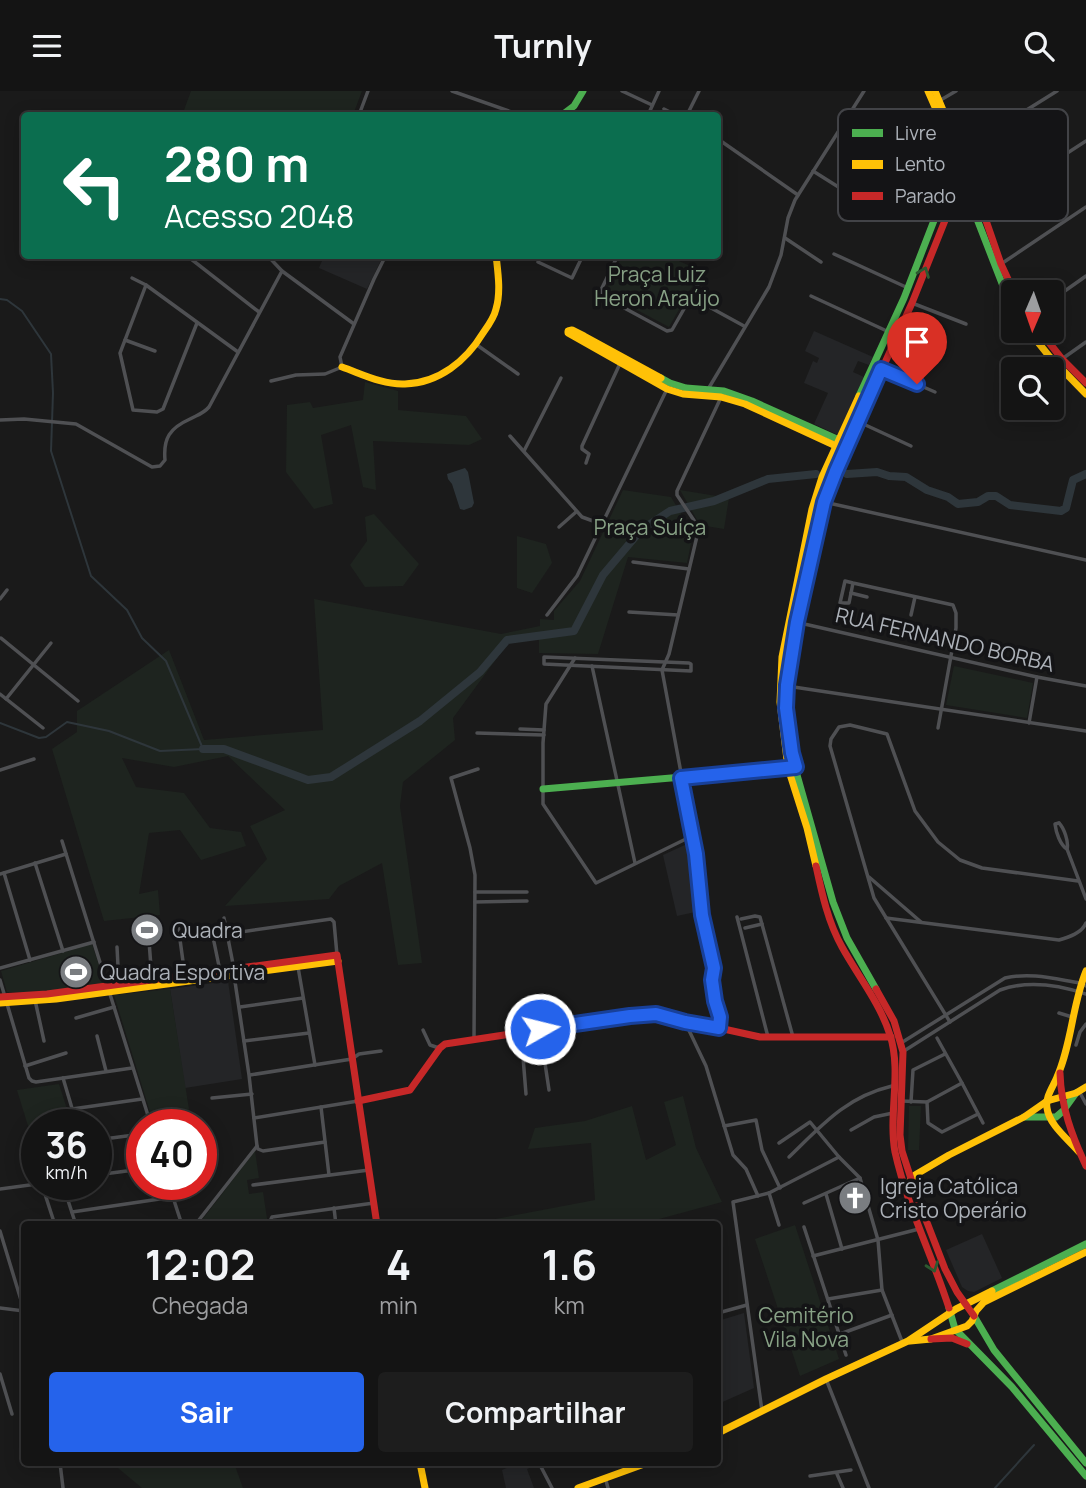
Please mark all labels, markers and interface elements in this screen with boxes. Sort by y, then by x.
text: Turnly [494,24,592,68]
icon: menu [28,27,66,65]
icon: search [1020,27,1058,65]
legend [838,109,1068,221]
text: Livre [895,120,937,146]
text: 280 m [164,130,309,197]
icon: left [49,140,140,231]
text: Lento [895,151,945,177]
text: Parado [895,183,956,209]
text: Acesso 2048 [164,194,354,238]
park label: Praça Luiz Heron Araújo [594,260,720,312]
one-way arrow [916,267,930,279]
north arrow [1001,280,1064,343]
map controls [1001,280,1064,420]
pin [887,312,947,384]
icon: arrive [898,323,936,361]
button: search [1001,357,1064,420]
park label: Praça Suíça [594,513,706,541]
street label: RUA FERNANDO BORBA [833,600,1057,678]
sports icon: Quadra [128,911,166,949]
place label: Quadra [172,916,243,944]
sports icon: Quadra Esportiva [57,953,95,991]
place label: Quadra Esportiva [100,958,265,986]
position arrow [503,992,577,1066]
speed limit sign: 40 [126,1109,217,1200]
text: 36 [45,1121,88,1169]
text: km/h [46,1160,87,1184]
place label: Igreja Católica Cristo Operário [880,1172,1027,1224]
church icon: Igreja Católica Cristo Operário [836,1179,874,1217]
text: 12:02 [145,1235,255,1293]
text: 4 [386,1235,411,1293]
text: 1.6 [542,1235,597,1293]
one-way arrow [925,1260,939,1272]
text: Chegada [152,1289,248,1321]
text: min [379,1289,418,1321]
text: km [554,1289,585,1321]
park label: Cemitério Vila Nova [758,1301,854,1353]
button: Sair [49,1372,364,1452]
button: Compartilhar [378,1372,693,1452]

